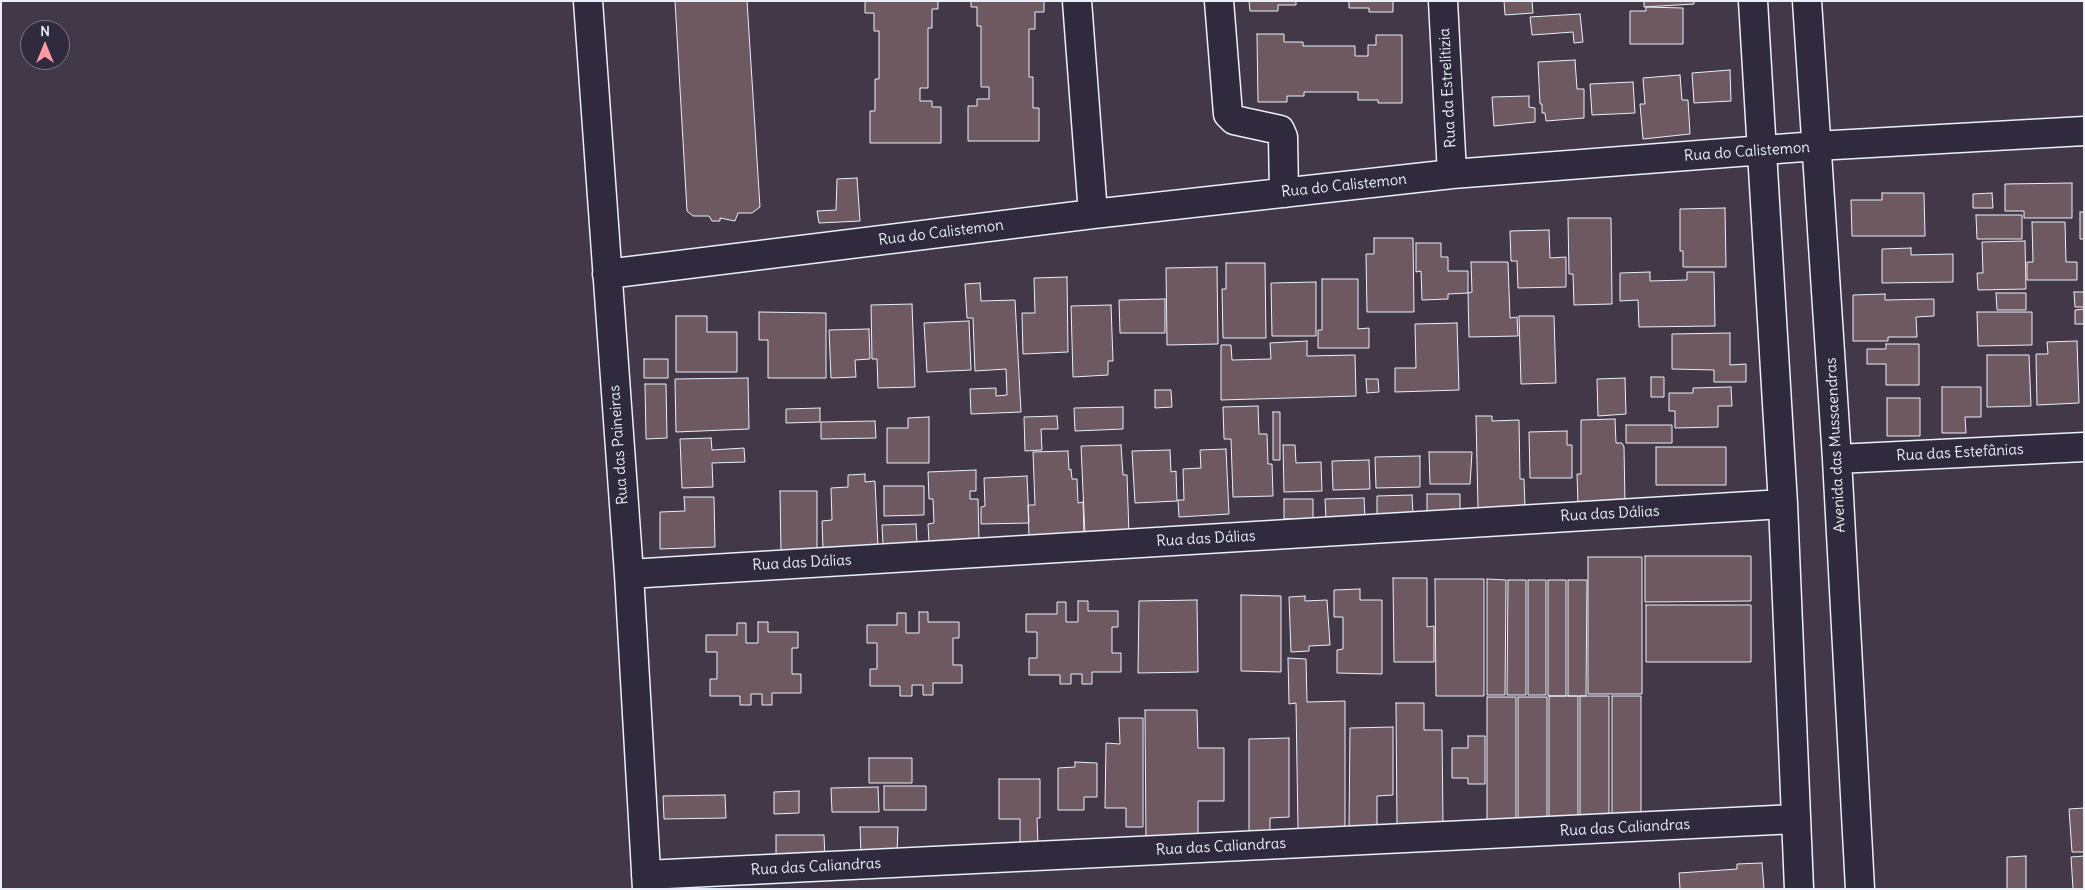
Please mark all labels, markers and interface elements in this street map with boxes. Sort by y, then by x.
north arrow [20,20,70,70]
text: N [40,22,50,40]
street label: Rua da Estrelítizia [1436,28,1460,148]
street label: Rua do Calistemon [1683,139,1811,165]
street label: Rua do Calistemon [1280,170,1408,202]
street label: Rua do Calistemon [877,216,1005,250]
street label: Avenida das Mussaendras [1822,357,1850,533]
street label: Rua das Paineiras [606,384,632,506]
street label: Rua das Estefânias [1896,441,2024,465]
street label: Rua das Dálias [1560,502,1660,526]
street label: Rua das Dálias [1156,527,1256,551]
street label: Rua das Dálias [752,551,852,575]
street label: Rua das Caliandras [1559,816,1691,840]
street label: Rua das Caliandras [1155,835,1287,859]
street label: Rua das Caliandras [750,855,882,879]

